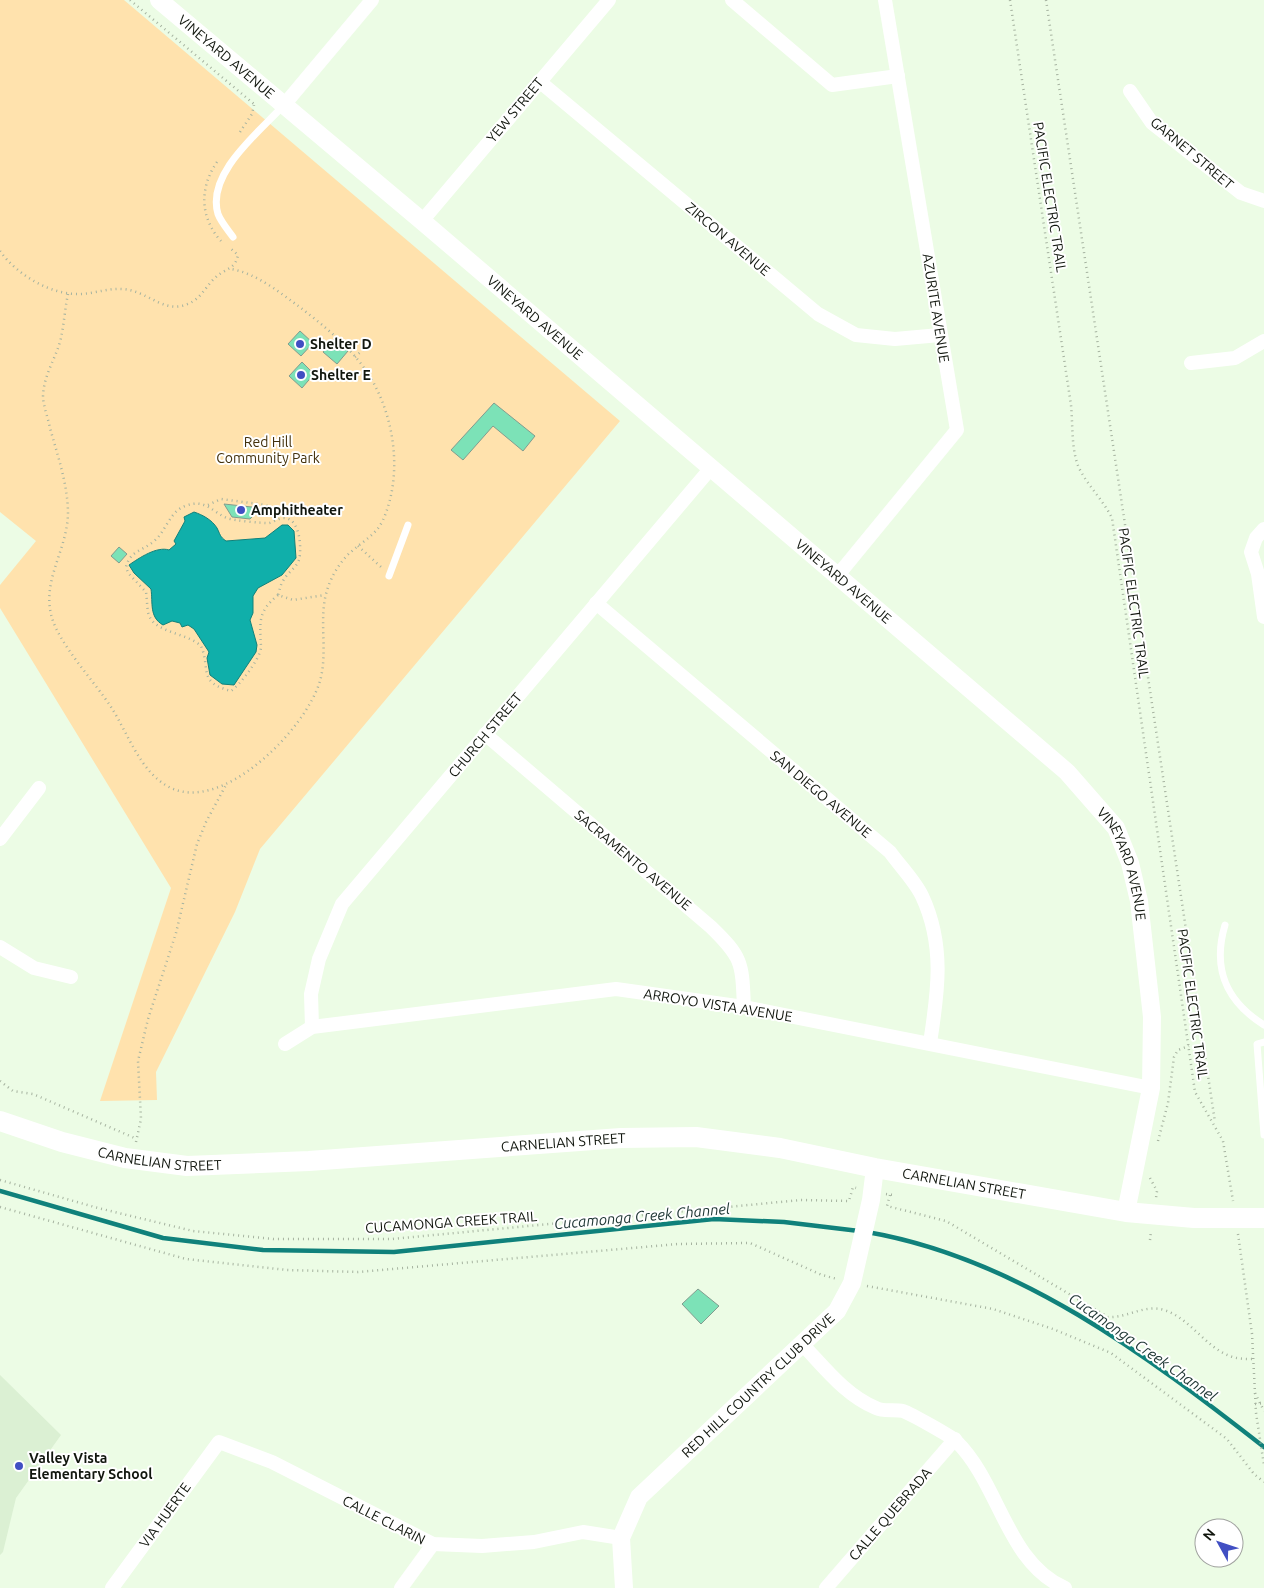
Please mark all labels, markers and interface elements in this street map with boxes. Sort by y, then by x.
street label: VINEYARD AVENUE [175,12,278,102]
street label: YEW STREET [483,74,547,146]
street label: GARNET STREET [1147,114,1237,192]
street label: PACIFIC ELECTRIC TRAIL [1030,121,1070,273]
street label: ZIRCON AVENUE [683,199,774,279]
street label: AZURITE AVENUE [919,252,953,364]
street label: VINEYARD AVENUE [484,272,586,363]
place label: Shelter D [310,336,372,352]
marker: Shelter D [294,338,306,350]
place label: Shelter E [311,367,371,383]
marker: Shelter E [295,369,307,381]
park label: Red Hill Community Park [216,434,320,466]
place label: Amphitheater [251,502,343,518]
marker: Amphitheater [235,504,247,516]
street label: PACIFIC ELECTRIC TRAIL [1116,527,1152,679]
street label: VINEYARD AVENUE [792,536,895,627]
street label: CHURCH STREET [445,689,525,781]
street label: SAN DIEGO AVENUE [767,747,875,841]
street label: VINEYARD AVENUE [1094,804,1149,921]
street label: SACRAMENTO AVENUE [571,807,695,914]
street label: PACIFIC ELECTRIC TRAIL [1175,928,1211,1080]
street label: ARROYO VISTA AVENUE [643,985,794,1025]
street label: CARNELIAN STREET [500,1130,626,1155]
street label: CARNELIAN STREET [96,1143,222,1174]
street label: CARNELIAN STREET [901,1165,1027,1202]
water label: Cucamonga Creek Channel [553,1200,732,1232]
street label: CUCAMONGA CREEK TRAIL [365,1208,537,1236]
water label: Cucamonga Creek Channel [1066,1289,1221,1405]
street label: RED HILL COUNTRY CLUB DRIVE [678,1310,838,1461]
place label: Valley Vista Elementary School [29,1450,152,1482]
marker: Valley Vista Elementary School [13,1460,25,1472]
street label: CALLE QUEBRADA [845,1464,935,1564]
street label: VIA HUERTE [136,1479,194,1551]
street label: CALLE CLARIN [340,1492,428,1548]
north arrow [1194,1518,1244,1568]
text: N [1200,1525,1219,1544]

